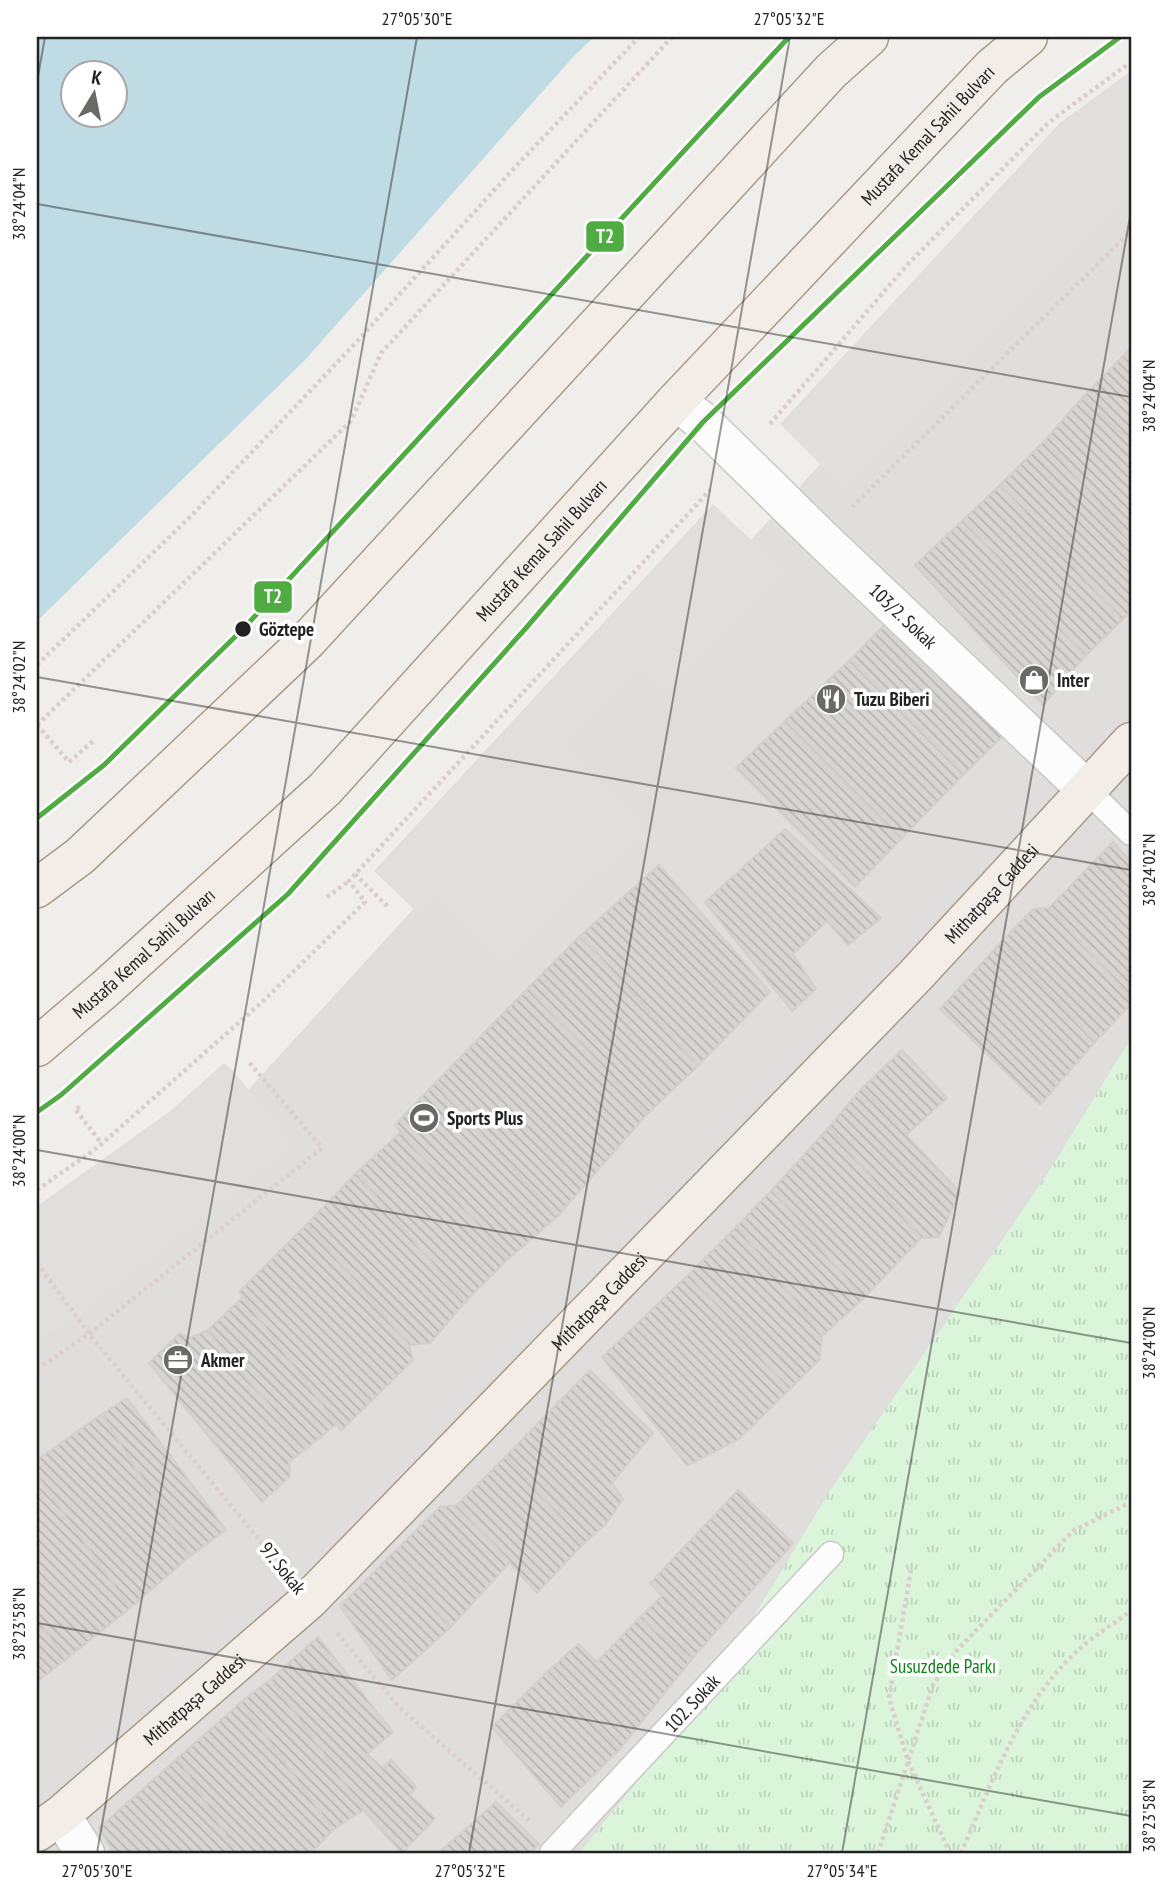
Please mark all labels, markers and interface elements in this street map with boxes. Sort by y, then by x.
text: 27°05'30"E [382,7,452,30]
text: 27°05'32"E [754,7,824,30]
north arrow [60,60,130,130]
street label: Mustafa Kemal Sahil Bulvarı [856,60,999,210]
text: K [90,65,104,90]
text: 38°24'04"N [7,168,30,240]
line badge: T2 [585,220,625,253]
text: T2 [596,224,614,248]
text: 38°24'04"N [1137,360,1160,432]
street label: Mustafa Kemal Sahil Bulvarı [471,474,612,626]
street label: 103/2. Sokak [864,578,943,654]
line badge: T2 [253,580,293,614]
text: T2 [264,584,282,608]
place label: Göztepe [259,617,314,641]
marker: Göztepe [233,619,253,639]
text: 38°24'02"N [7,641,30,713]
shop icon: Inter [1017,663,1051,697]
place label: Inter [1057,668,1090,692]
restaurant icon: Tuzu Biberi [814,682,848,716]
place label: Tuzu Biberi [854,687,929,711]
text: 38°24'02"N [1137,834,1160,906]
street label: Mithatpaşa Caddesi [939,838,1043,948]
street label: Mustafa Kemal Sahil Bulvarı [67,883,220,1024]
sports icon: Sports Plus [407,1101,441,1135]
place label: Sports Plus [447,1106,524,1130]
text: 38°24'00"N [7,1115,30,1187]
street label: Mithatpaşa Caddesi [546,1247,652,1355]
text: 38°24'00"N [1137,1307,1160,1379]
office icon: Akmer [161,1343,195,1377]
place label: Akmer [200,1348,245,1372]
street label: 97. Sokak [255,1537,312,1599]
text: 38°23'58"N [7,1588,30,1660]
street label: Mithatpaşa Caddesi [138,1648,250,1750]
park label: Susuzdede Parkı [890,1654,996,1678]
street label: 102. Sokak [659,1669,725,1737]
text: 38°23'58"N [1137,1780,1160,1852]
text: 27°05'30"E [62,1859,132,1882]
text: 27°05'32"E [435,1859,505,1882]
text: 27°05'34"E [807,1859,877,1882]

